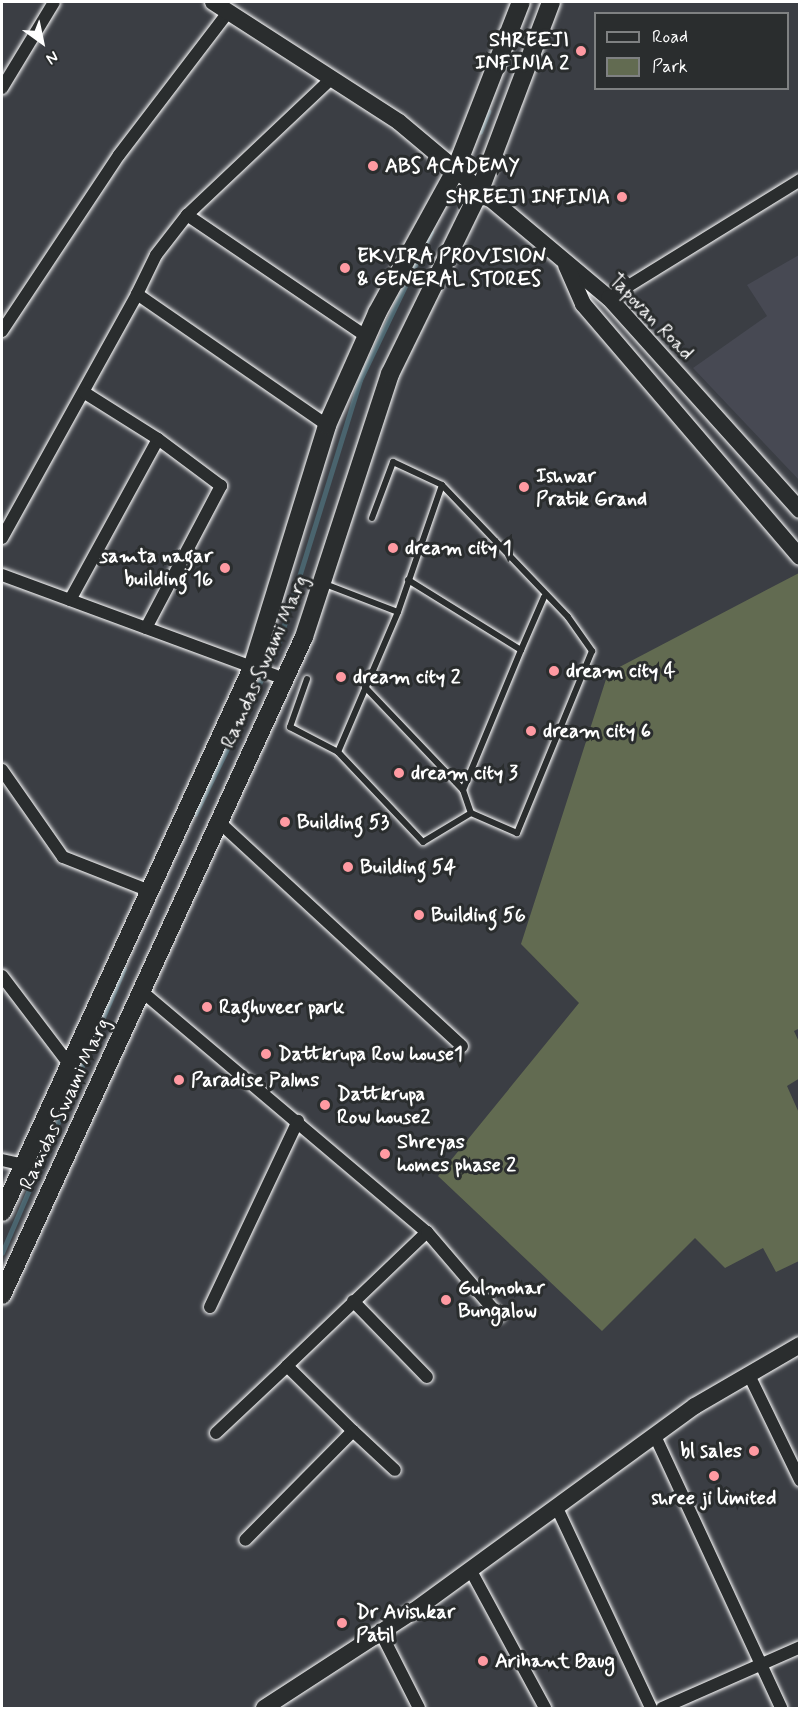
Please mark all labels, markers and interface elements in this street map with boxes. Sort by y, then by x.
north arrow [12,12,72,72]
legend [594,12,789,90]
text: Road [652,25,688,49]
place label: SHREEJI INFINIA 2 [475,28,569,75]
marker: SHREEJI INFINIA 2 [574,44,588,58]
text: N [42,46,62,69]
text: Park [652,55,688,79]
place label: ABS ACADEMY [385,154,520,178]
marker: ABS ACADEMY [366,159,380,173]
place label: SHREEJI INFINIA [446,185,610,209]
marker: SHREEJI INFINIA [615,190,629,204]
place label: EKVIRA PROVISION & GENERAL STORES [357,244,546,291]
marker: EKVIRA PROVISION & GENERAL STORES [338,261,352,275]
street label: Tapovan Road [604,269,698,365]
place label: Ishwar Pratik Grand [536,464,651,511]
marker: Ishwar Pratik Grand [517,480,531,494]
place label: dream city 1 [405,536,512,560]
marker: dream city 1 [386,541,400,555]
place label: samta nagar building 16 [102,544,213,591]
marker: samta nagar building 16 [218,561,232,575]
street label: Ramdas Swami Marg [216,571,314,753]
place label: dream city 4 [566,659,675,683]
marker: dream city 4 [547,664,561,678]
place label: dream city 2 [353,665,460,689]
marker: dream city 2 [334,670,348,684]
place label: dream city 6 [543,719,651,743]
marker: dream city 6 [524,724,538,738]
place label: dream city 3 [411,761,518,785]
marker: dream city 3 [392,766,406,780]
place label: Building 53 [297,810,389,834]
marker: Building 53 [278,815,292,829]
place label: Building 54 [360,855,456,879]
marker: Building 54 [341,860,355,874]
place label: Building 56 [431,903,526,927]
marker: Building 56 [412,908,426,922]
place label: Raghuveer park [219,995,344,1019]
marker: Raghuveer park [200,1000,214,1014]
street label: Ramdas Swami Marg [14,1014,116,1194]
place label: Dattkrupa Row house1 [278,1042,464,1066]
marker: Dattkrupa Row house1 [259,1047,273,1061]
place label: Paradise Palms [191,1068,326,1092]
marker: Paradise Palms [172,1073,186,1087]
place label: Dattkrupa Row house2 [337,1082,430,1129]
marker: Dattkrupa Row house2 [318,1098,332,1112]
place label: Shreyas homes phase 2 [397,1130,516,1177]
marker: Shreyas homes phase 2 [378,1147,392,1161]
place label: Gulmohar Bungalow [458,1276,545,1323]
marker: Gulmohar Bungalow [439,1293,453,1307]
place label: bl sales [680,1439,742,1463]
marker: bl sales [747,1444,761,1458]
marker: shree ji limited [707,1469,721,1483]
place label: shree ji limited [652,1486,776,1510]
place label: Dr Avishkar Patil [356,1600,455,1647]
marker: Dr Avishkar Patil [333,1614,351,1632]
place label: Arihant Baug [495,1649,614,1673]
marker: Arihant Baug [476,1654,490,1668]

